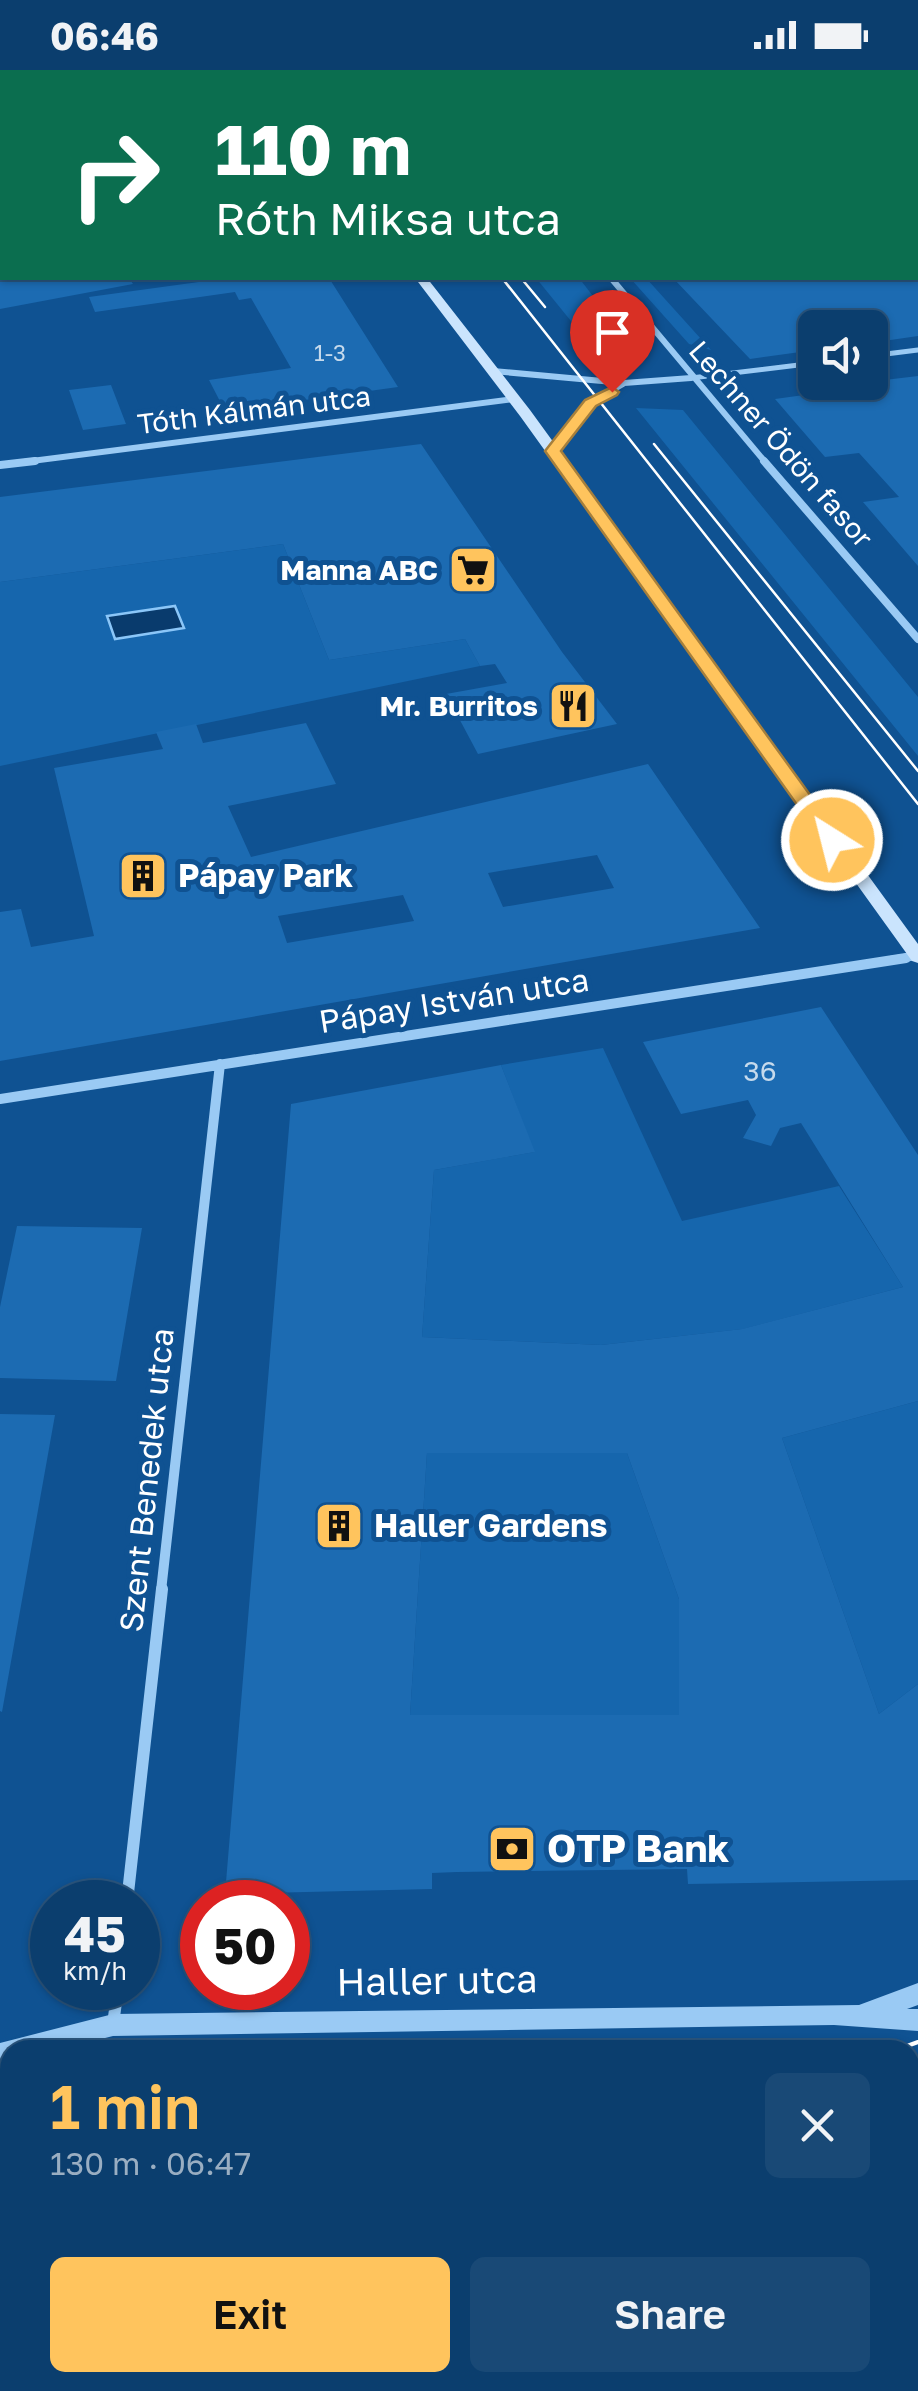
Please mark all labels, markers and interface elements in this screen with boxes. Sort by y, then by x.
text: 06:46 [50,13,159,58]
text: 110 m [215,106,411,190]
icon: right [50,110,180,240]
text: Róth Miksa utca [215,191,561,245]
pin [570,290,655,393]
icon: arrive [585,305,640,360]
map controls [798,310,888,400]
button: sound [798,310,888,400]
street label: Lechner Ödön fasor [683,334,880,554]
house number: 1-3 [314,339,346,366]
street label: Tóth Kálmán utca [135,379,373,440]
supermarket icon: Manna ABC [447,544,499,596]
place label: Manna ABC [280,553,438,586]
restaurant icon: Mr. Burritos [547,680,599,732]
place label: Mr. Burritos [379,689,538,722]
position arrow [780,788,884,892]
building icon: Pápay Park [117,850,169,902]
place label: Pápay Park [178,856,353,894]
street label: Pápay István utca [316,960,591,1040]
house number: 36 [743,1054,777,1087]
street label: Szent Benedek utca [111,1326,181,1634]
building icon: Haller Gardens [313,1500,365,1552]
place label: Haller Gardens [374,1506,607,1544]
bank icon: OTP Bank [486,1823,538,1875]
place label: OTP Bank [547,1825,729,1870]
speed limit sign: 50 [180,1880,310,2010]
text: 45 [64,1903,126,1963]
text: km/h [63,1955,127,1986]
street label: Haller utca [336,1955,538,2004]
text: 1 min [50,2070,200,2142]
button: close [765,2073,870,2178]
text: 130 m · 06:47 [50,2144,251,2182]
button: Exit [50,2257,450,2372]
button: Share [470,2257,870,2372]

